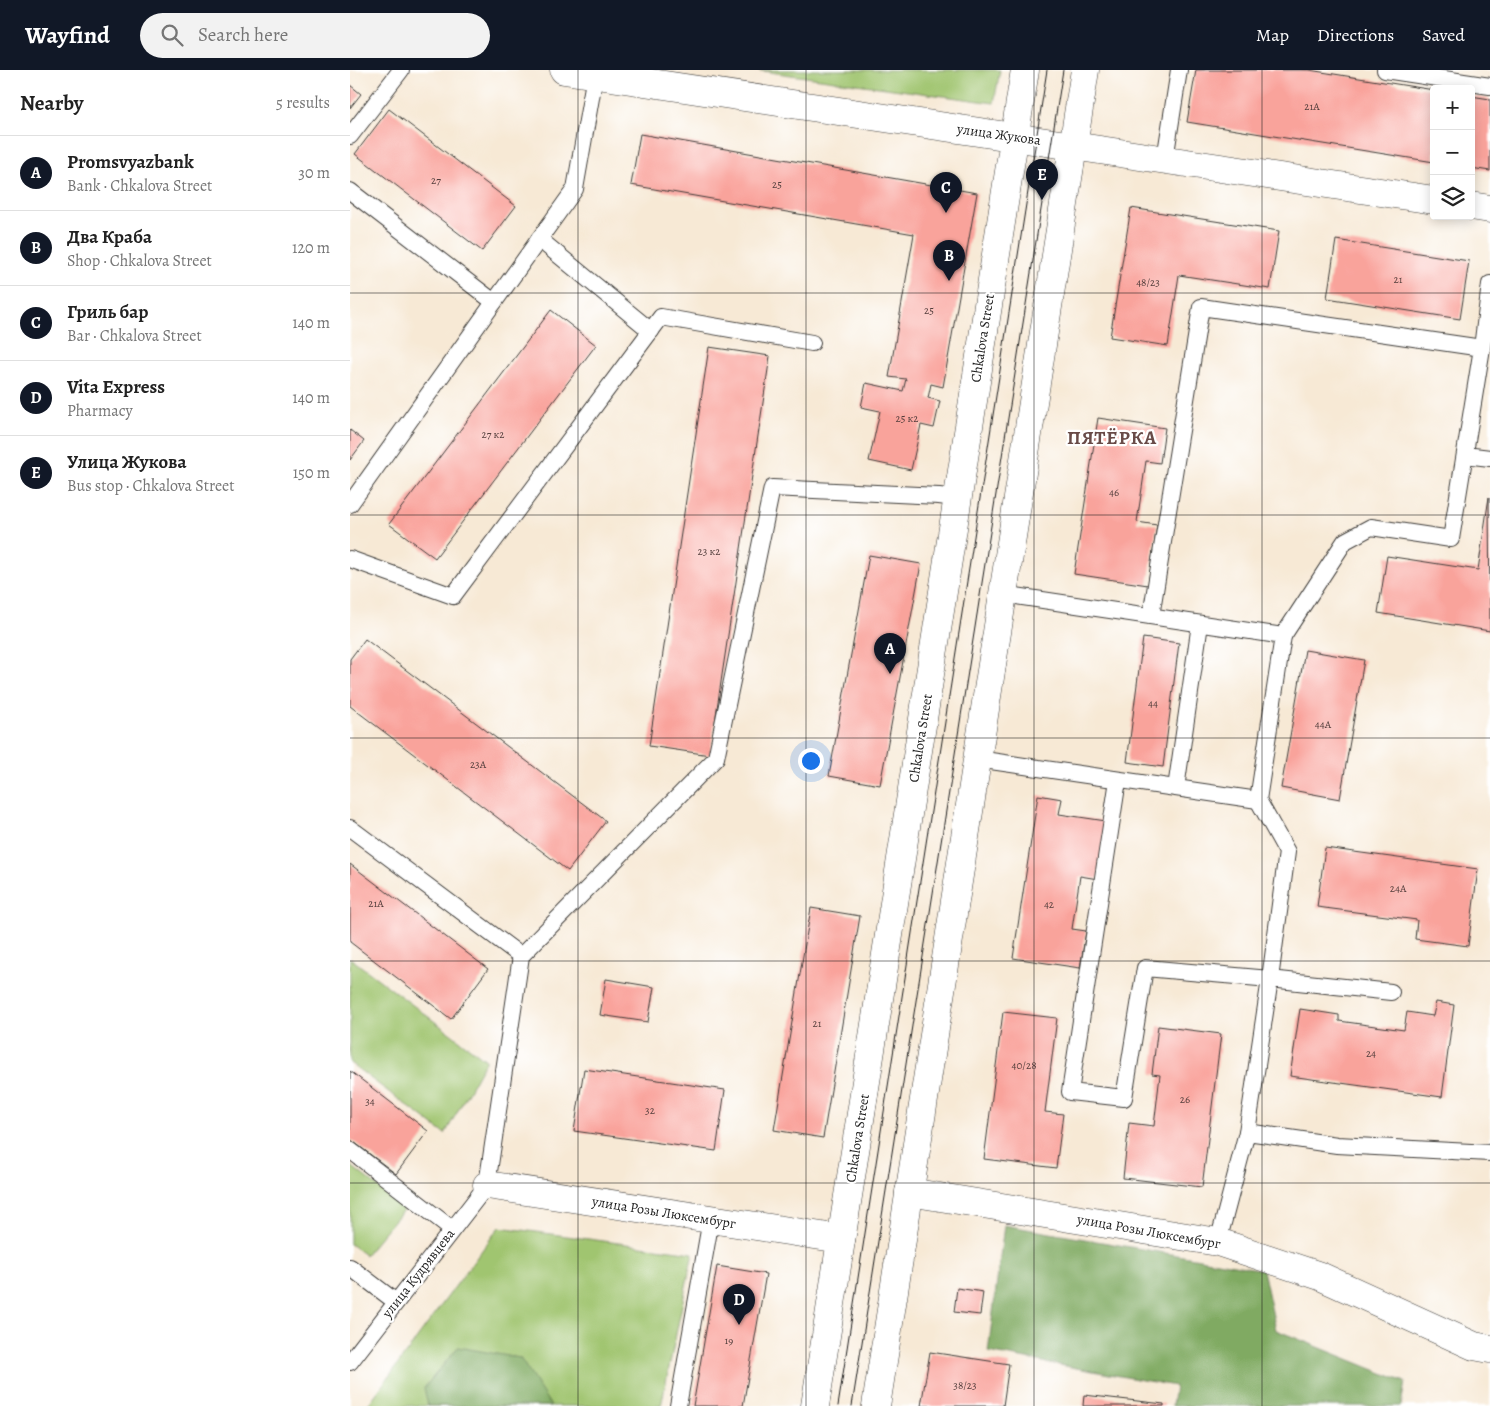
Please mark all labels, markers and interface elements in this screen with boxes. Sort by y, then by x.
search box [140,13,490,58]
text: Wayfind [25,19,110,51]
icon: search [158,21,186,49]
text: Search here [198,22,288,48]
text: Map [1256,23,1289,47]
text: Directions [1317,23,1394,47]
text: Saved [1422,23,1465,47]
map controls [1430,85,1475,220]
button: + [1430,85,1475,130]
text: Nearby [20,89,83,117]
text: 5 results [276,92,330,114]
house number: 21А [1304,99,1320,114]
street label: улица Жукова [955,119,1043,150]
button: − [1430,130,1475,175]
text: Promsvyazbank [67,149,194,175]
pin: E [1026,159,1058,200]
text: A [31,162,41,184]
text: 30 m [298,162,330,184]
pin: C [930,172,962,213]
house number: 27 [431,173,441,188]
text: Bank · Chkalova Street [67,175,212,197]
button: layers [1430,175,1475,220]
house number: 25 [772,177,782,192]
text: Два Краба [67,224,152,250]
text: B [31,237,41,259]
text: 120 m [292,237,330,259]
pin: B [933,240,965,281]
text: Shop · Chkalova Street [67,250,212,272]
house number: 21 [1394,272,1403,287]
house number: 48/23 [1136,275,1160,290]
street label: Chkalova Street [966,292,999,384]
text: Гриль бар [67,299,148,325]
house number: 25 [924,303,934,318]
text: C [31,312,41,334]
text: 140 m [292,312,330,334]
text: Bar · Chkalova Street [67,325,202,347]
text: Vita Express [67,374,165,400]
text: D [30,387,42,409]
text: 140 m [292,387,330,409]
text: Pharmacy [67,400,133,422]
house number: 25 к2 [895,411,919,426]
district label: ПЯТЁРКА [1067,425,1157,451]
house number: 27 к2 [482,427,504,442]
text: Улица Жукова [67,449,186,475]
text: E [31,462,41,484]
text: 150 m [293,462,330,484]
text: Bus stop · Chkalova Street [67,475,235,497]
house number: 46 [1109,485,1119,500]
house number: 23 к2 [698,544,720,559]
pin: A [874,633,906,674]
street label: Chkalova Street [904,692,937,784]
house number: 44 [1148,696,1158,711]
house number: 44А [1315,717,1332,732]
your location [798,748,824,774]
house number: 23А [470,757,487,772]
house number: 24А [1390,881,1407,896]
house number: 21А [368,896,384,911]
house number: 42 [1044,897,1054,912]
house number: 21 [813,1016,822,1031]
house number: 24 [1366,1046,1376,1061]
house number: 40/28 [1011,1058,1037,1073]
street label: Chkalova Street [841,1092,874,1184]
house number: 26 [1180,1092,1190,1107]
house number: 34 [365,1094,375,1109]
house number: 32 [645,1103,655,1118]
street label: улица Розы Люксембург [590,1192,737,1233]
street label: улица Розы Люксембург [1075,1209,1222,1253]
street label: улица Кудрявцева [377,1224,459,1323]
pin: D [723,1284,755,1325]
house number: 19 [725,1333,733,1348]
house number: 38/23 [953,1378,977,1393]

